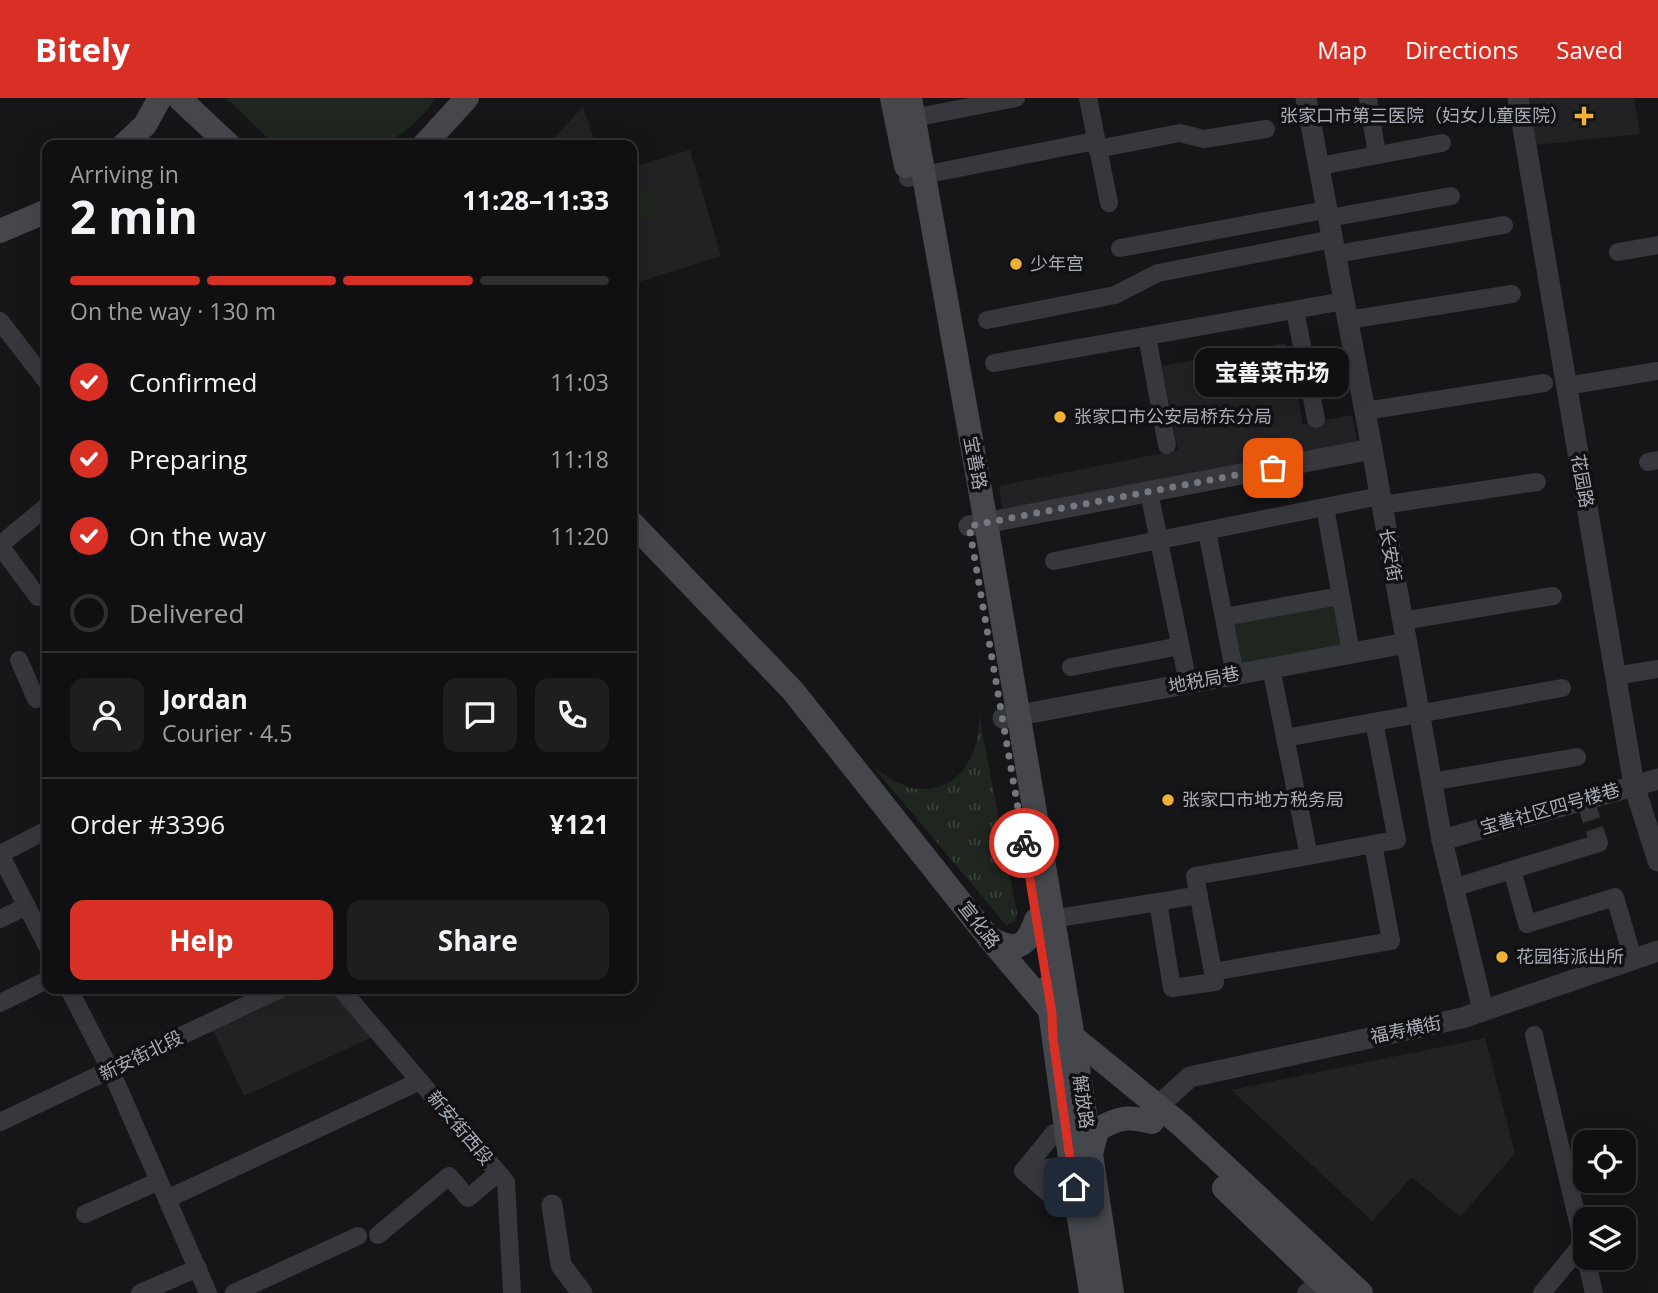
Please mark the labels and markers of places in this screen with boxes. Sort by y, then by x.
place label: 张家口市第三医院（妇女儿童医院） [1280,103,1568,127]
marker: 张家口市第三医院（妇女儿童医院） [1574,106,1594,126]
place label: 少年宫 [1030,251,1084,275]
marker: 少年宫 [1008,256,1024,272]
callout: 宝善菜市场 [1196,349,1350,398]
place label: 张家口市公安局桥东分局 [1074,404,1272,428]
marker: 张家口市公安局桥东分局 [1052,409,1068,425]
pin [1243,438,1303,498]
place label: 张家口市地方税务局 [1182,787,1344,811]
marker: 张家口市地方税务局 [1160,792,1176,808]
place label: 花园街派出所 [1516,944,1624,968]
marker: 花园街派出所 [1494,949,1510,965]
pin [1044,1157,1104,1217]

